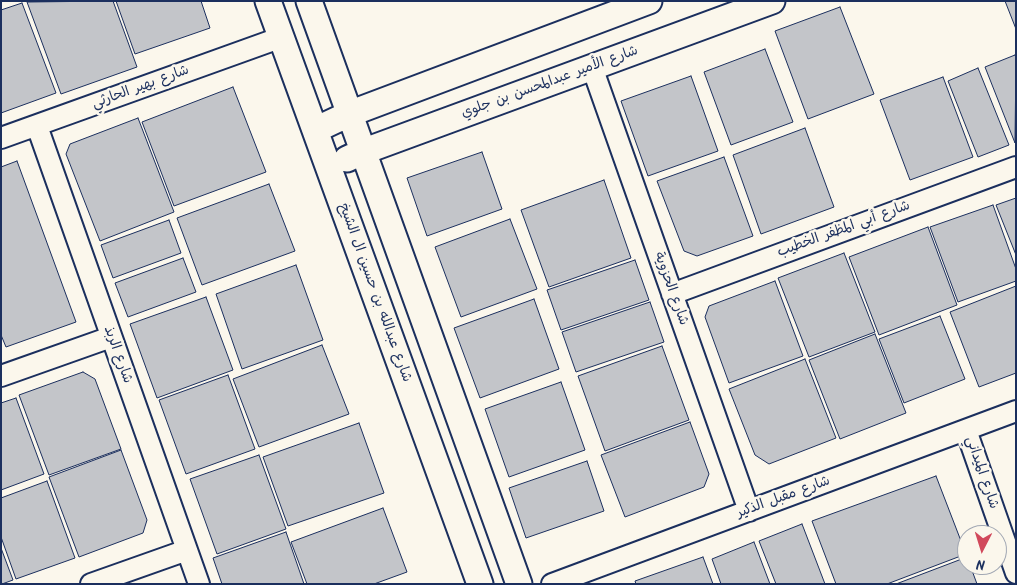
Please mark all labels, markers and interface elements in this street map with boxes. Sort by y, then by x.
street label: شارع الأمير عبدالمحسن بن جلوي [459,43,641,123]
street label: شارع بهير الحارثي [90,63,192,113]
street label: شارع أبي المظفر الخطيب [775,198,913,262]
street label: شارع عبدالله بن حسين ال الشيخ [334,201,414,385]
street label: شارع الحزوية [649,250,691,328]
street label: شارع الربذ [99,324,135,386]
street label: شارع الميداني [961,434,1001,512]
street label: شارع مقبل الذكير [735,473,833,523]
north arrow [957,525,1007,575]
text: N [975,553,986,575]

